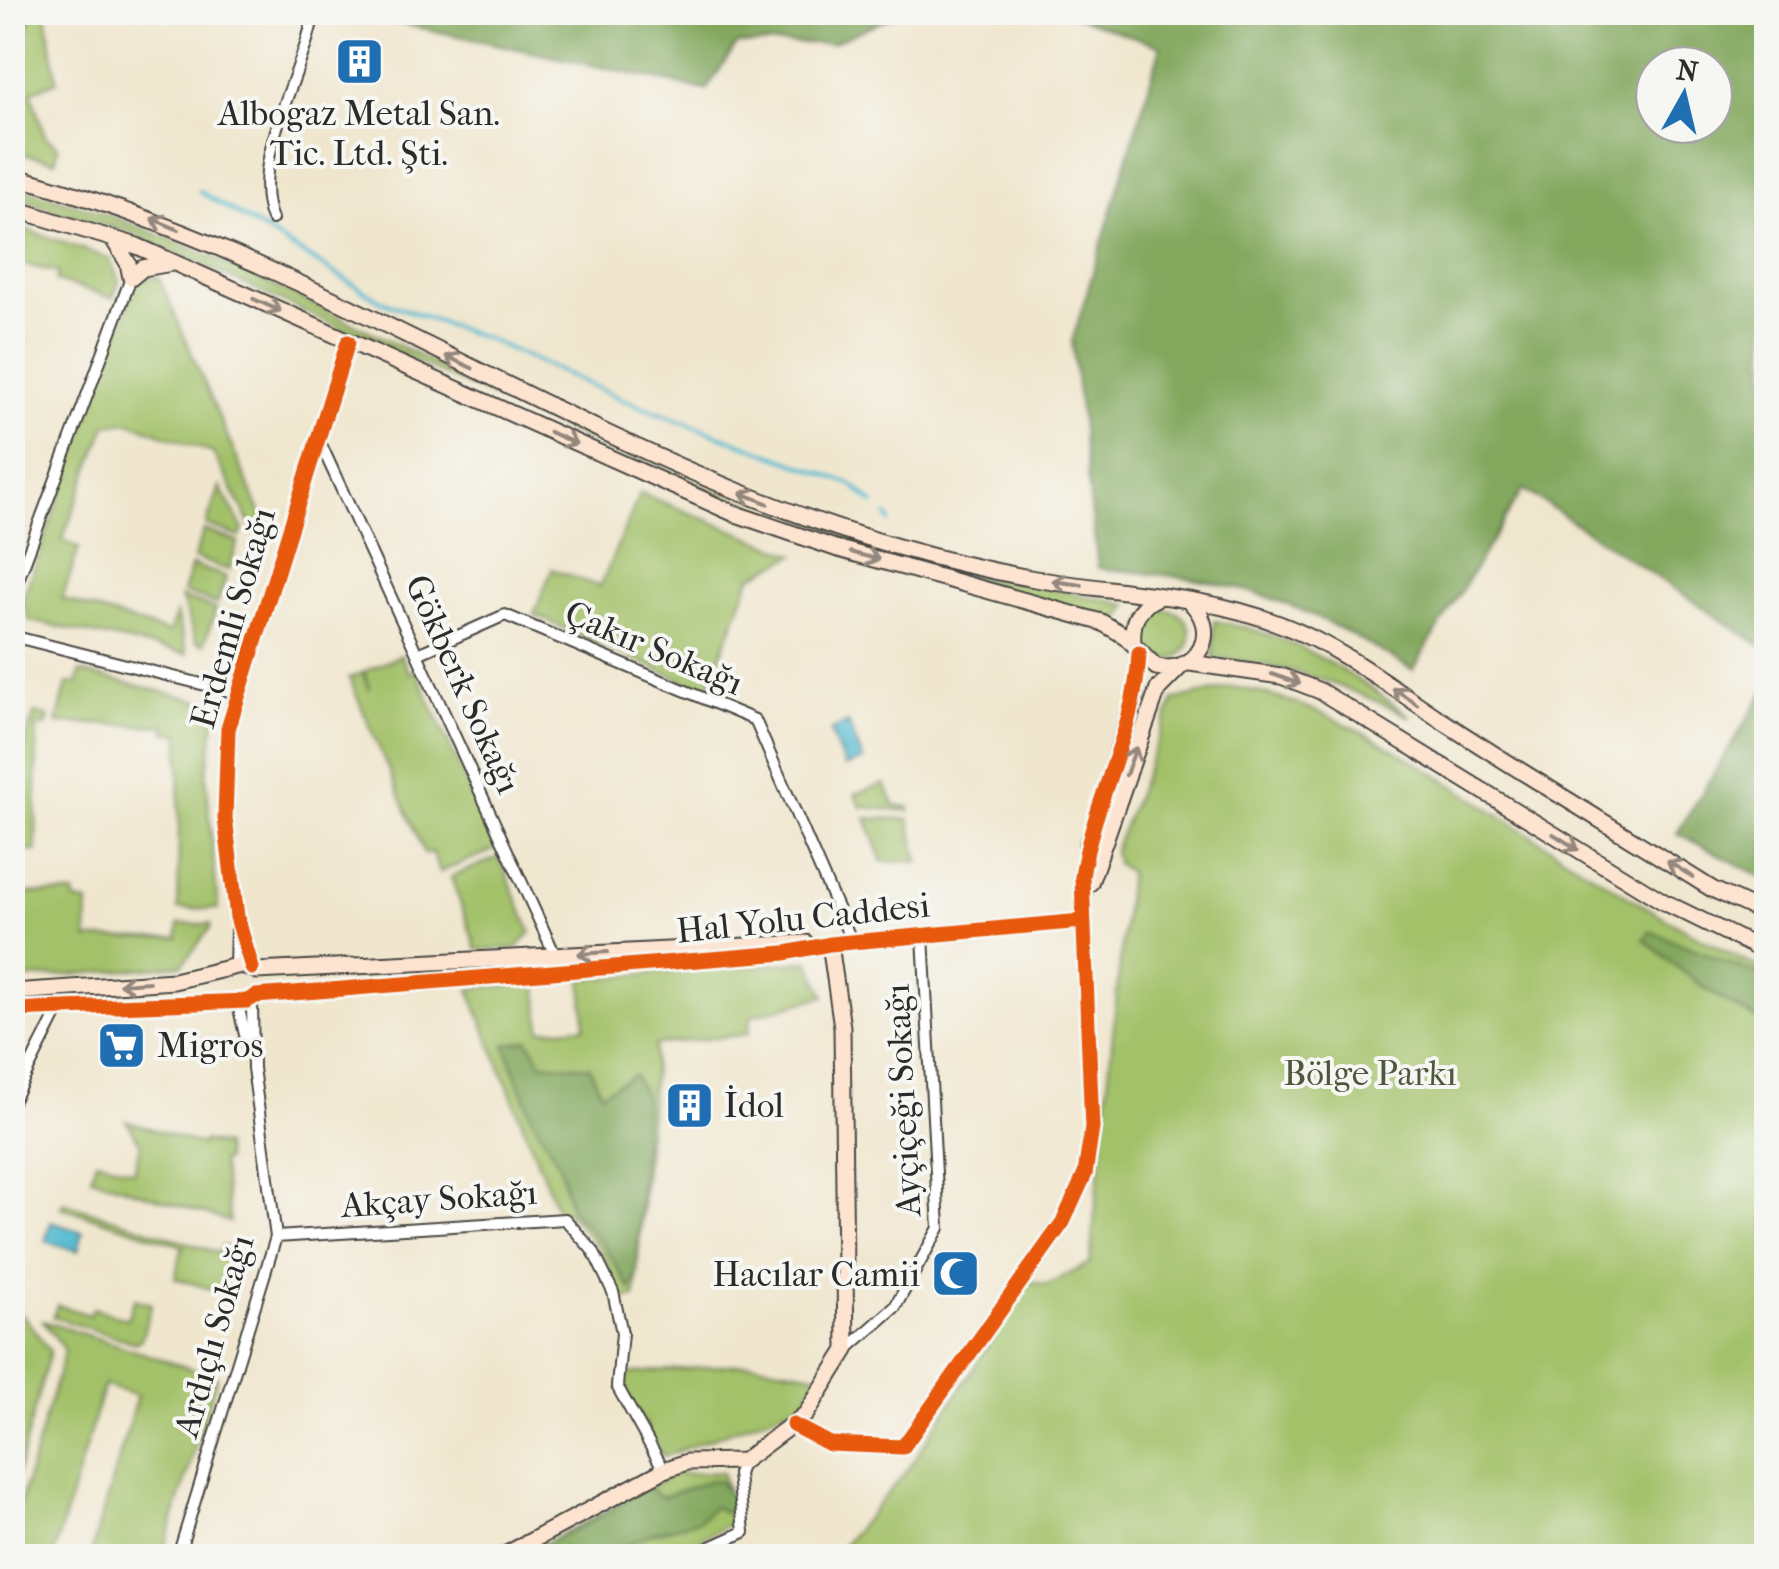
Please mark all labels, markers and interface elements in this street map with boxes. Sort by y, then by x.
building icon: Albogaz Metal San. Tic. Ltd. Şti. [333,35,385,87]
north arrow [1634,45,1734,145]
text: N [1675,53,1701,89]
place label: Albogaz Metal San. Tic. Ltd. Şti. [216,93,500,174]
one-way arrow [150,213,180,231]
one-way arrow [251,297,281,315]
one-way arrow [445,351,475,370]
one-way arrow [547,430,578,448]
one-way arrow [739,487,770,505]
street label: Erdemli Sokağı [182,503,284,733]
one-way arrow [849,548,880,567]
street label: Gökberk Sokağı [397,568,529,800]
one-way arrow [1051,573,1084,591]
street label: Çakır Sokağı [558,592,749,705]
one-way arrow [1270,671,1301,689]
one-way arrow [1392,686,1419,706]
one-way arrow [1123,747,1141,778]
one-way arrow [1551,831,1580,852]
one-way arrow [1666,858,1695,879]
street label: Hal Yolu Caddesi [674,884,932,952]
one-way arrow [577,944,609,963]
one-way arrow [119,974,151,993]
street label: Ayçiçeği Sokağı [876,983,930,1219]
supermarket icon: Migros [96,1019,148,1071]
place label: Migros [157,1025,264,1066]
park label: Bölge Parkı [1283,1053,1457,1094]
building icon: İdol [663,1079,715,1131]
place label: İdol [724,1085,784,1126]
street label: Akçay Sokağı [338,1172,538,1226]
street label: Ardıçlı Sokağı [165,1230,262,1444]
mosque icon: Hacılar Camii [929,1248,981,1300]
place label: Hacılar Camii [713,1254,920,1295]

